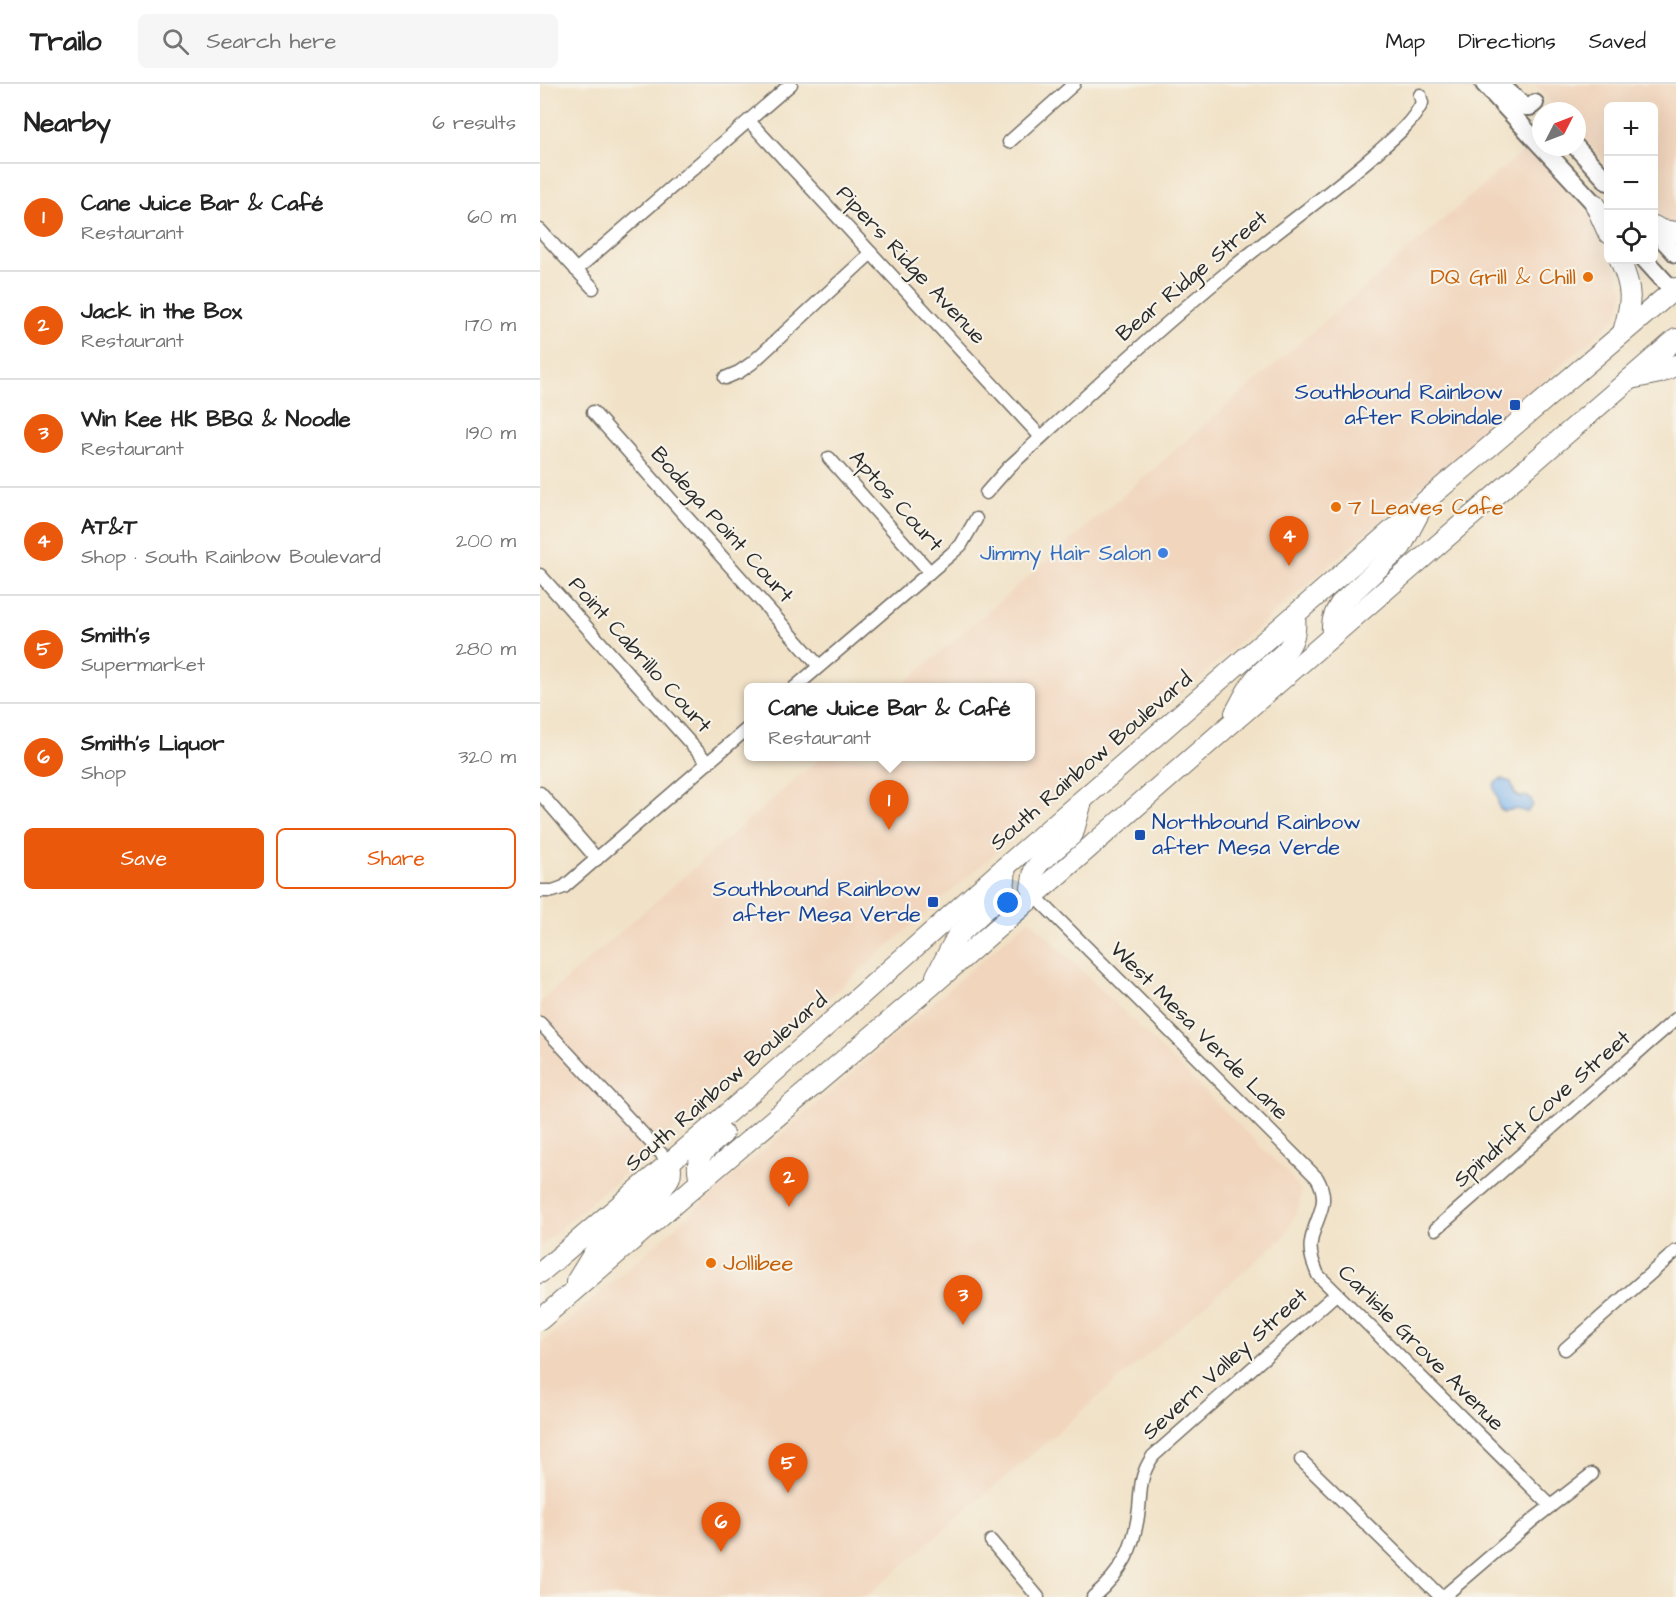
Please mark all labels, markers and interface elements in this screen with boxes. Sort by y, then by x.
search box [138,14,558,68]
text: Trailo [30,22,102,61]
icon: search [159,25,192,58]
text: Search here [207,26,336,57]
text: Map [1385,27,1425,56]
text: Directions [1458,27,1556,56]
text: Saved [1589,27,1646,56]
north arrow [1532,102,1586,156]
map controls [1604,102,1658,264]
button: + [1604,102,1658,156]
text: Nearby [24,105,111,141]
text: 6 results [432,109,516,137]
button: − [1604,156,1658,210]
street label: Pipers Ridge Avenue [828,179,993,352]
text: Cane Juice Bar & Café [81,188,323,219]
text: 1 [42,203,45,231]
text: 60 m [467,203,516,231]
street label: Bear Ridge Street [1109,203,1275,350]
button: locate [1604,210,1658,264]
text: Restaurant [81,219,184,247]
place label: DQ Grill & Chill [1431,262,1576,293]
marker: DQ Grill & Chill [1581,270,1595,284]
text: Jack in the Box [81,296,242,327]
text: 2 [38,311,49,339]
text: 170 m [465,311,516,339]
text: Restaurant [81,327,184,355]
place label: Southbound Rainbow after Robindale [1295,377,1503,433]
marker: Southbound Rainbow after Robindale [1508,398,1522,412]
text: Win Kee HK BBQ & Noodle [81,404,351,435]
text: 3 [38,419,49,447]
text: 190 m [466,419,516,447]
text: Restaurant [81,435,184,463]
street label: Bodega Point Court [642,440,801,611]
street label: Aptos Court [842,443,950,559]
place label: 7 Leaves Cafe [1348,492,1504,523]
marker: 7 Leaves Cafe [1329,500,1343,514]
text: AT&T [81,512,137,543]
pin: 4 [1270,516,1308,566]
text: 4 [37,527,50,555]
text: 200 m [456,527,516,555]
place label: Jimmy Hair Salon [980,538,1151,570]
text: Shop · South Rainbow Boulevard [81,543,381,571]
marker: Jimmy Hair Salon [1156,546,1170,560]
street label: Point Cabrillo Court [561,570,719,740]
text: Smith's [81,620,150,651]
text: 5 [36,635,51,663]
text: 280 m [455,635,516,663]
text: Supermarket [81,651,205,679]
street label: South Rainbow Boulevard [983,664,1199,858]
popup [744,683,1035,761]
text: Cane Juice Bar & Café [768,693,1011,724]
text: Restaurant [768,724,871,752]
text: Smith's Liquor [81,728,224,759]
text: 6 [37,743,50,771]
text: 320 m [458,743,516,771]
text: Shop [81,759,126,787]
pin: 1 [870,780,908,830]
place label: Northbound Rainbow after Mesa Verde [1152,807,1361,863]
button: Save [24,828,264,889]
button: Share [276,828,516,889]
marker: Northbound Rainbow after Mesa Verde [1133,828,1147,842]
place label: Southbound Rainbow after Mesa Verde [713,874,921,930]
your location [993,888,1022,917]
marker: Southbound Rainbow after Mesa Verde [926,895,940,909]
street label: West Mesa Verde Lane [1103,935,1295,1127]
street label: South Rainbow Boulevard [618,985,834,1179]
street label: Spindrift Cove Street [1446,1023,1638,1195]
pin: 2 [770,1158,808,1207]
place label: Jollibee [723,1248,794,1279]
marker: Jollibee [704,1256,718,1270]
street label: Carlisle Grove Avenue [1331,1258,1511,1438]
pin: 3 [944,1276,982,1325]
street label: Severn Valley Street [1135,1281,1316,1448]
pin: 5 [768,1444,808,1493]
pin: 6 [702,1502,741,1552]

